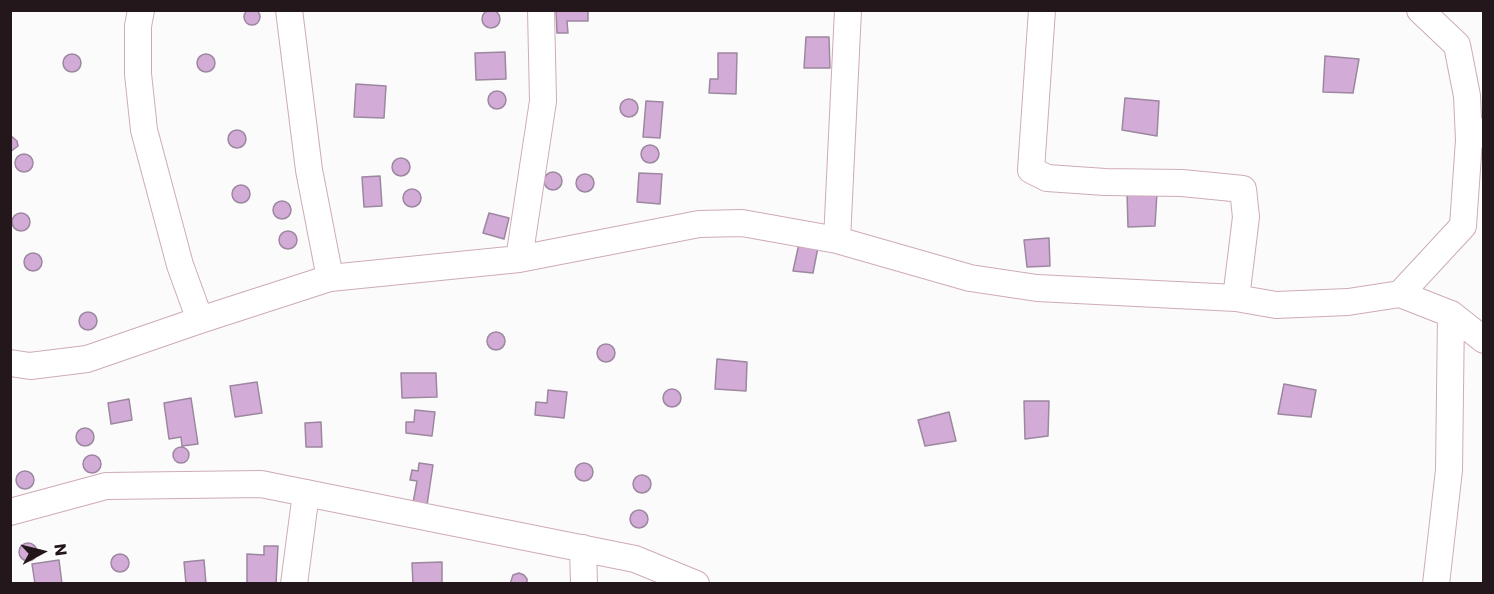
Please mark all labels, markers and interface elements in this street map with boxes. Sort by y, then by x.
north arrow [12,522,72,582]
text: N [48,542,73,557]

